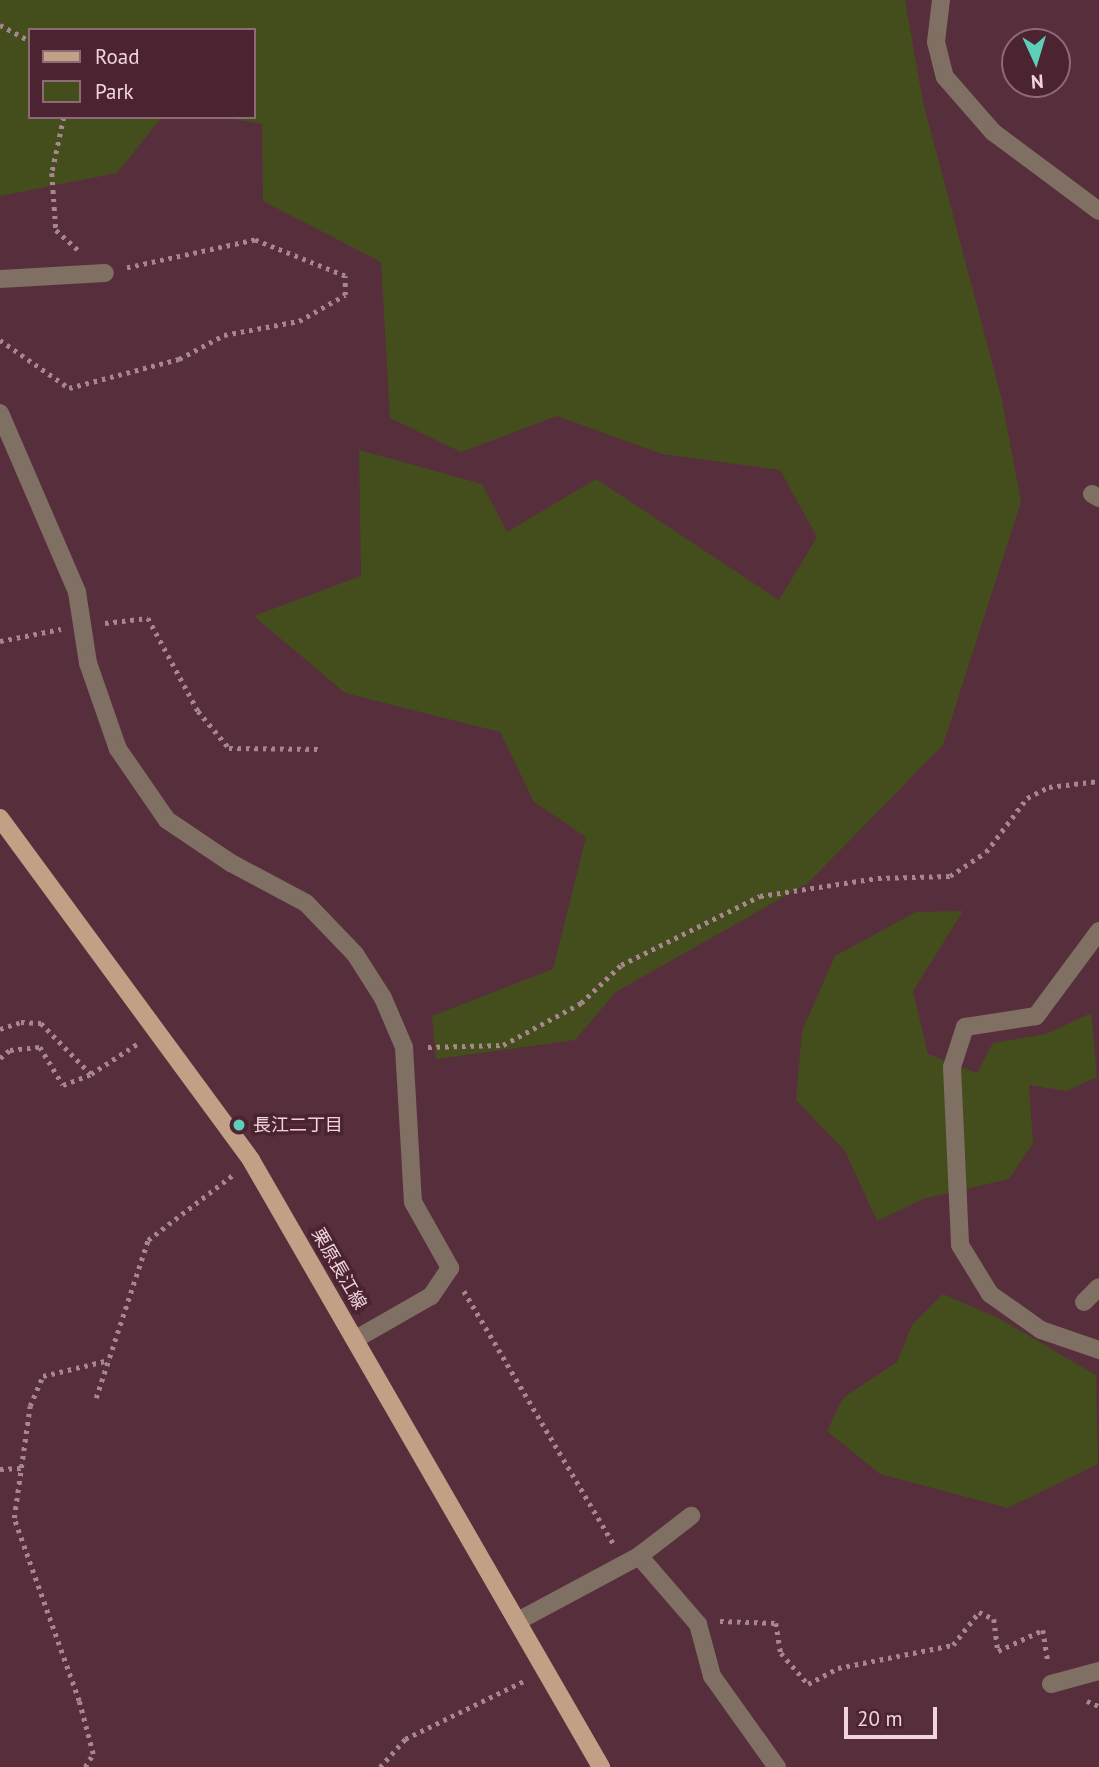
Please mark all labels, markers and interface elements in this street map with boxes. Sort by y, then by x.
legend [28,28,256,119]
north arrow [1001,28,1071,98]
text: Road [95,43,139,70]
text: N [1030,70,1044,94]
text: Park [95,78,134,105]
place label: 長江二丁目 [253,1114,343,1136]
marker: 長江二丁目 [231,1117,247,1133]
street label: 栗原長江線 [307,1225,371,1313]
scale bar [847,1694,940,1738]
text: 20 m [857,1705,903,1732]

